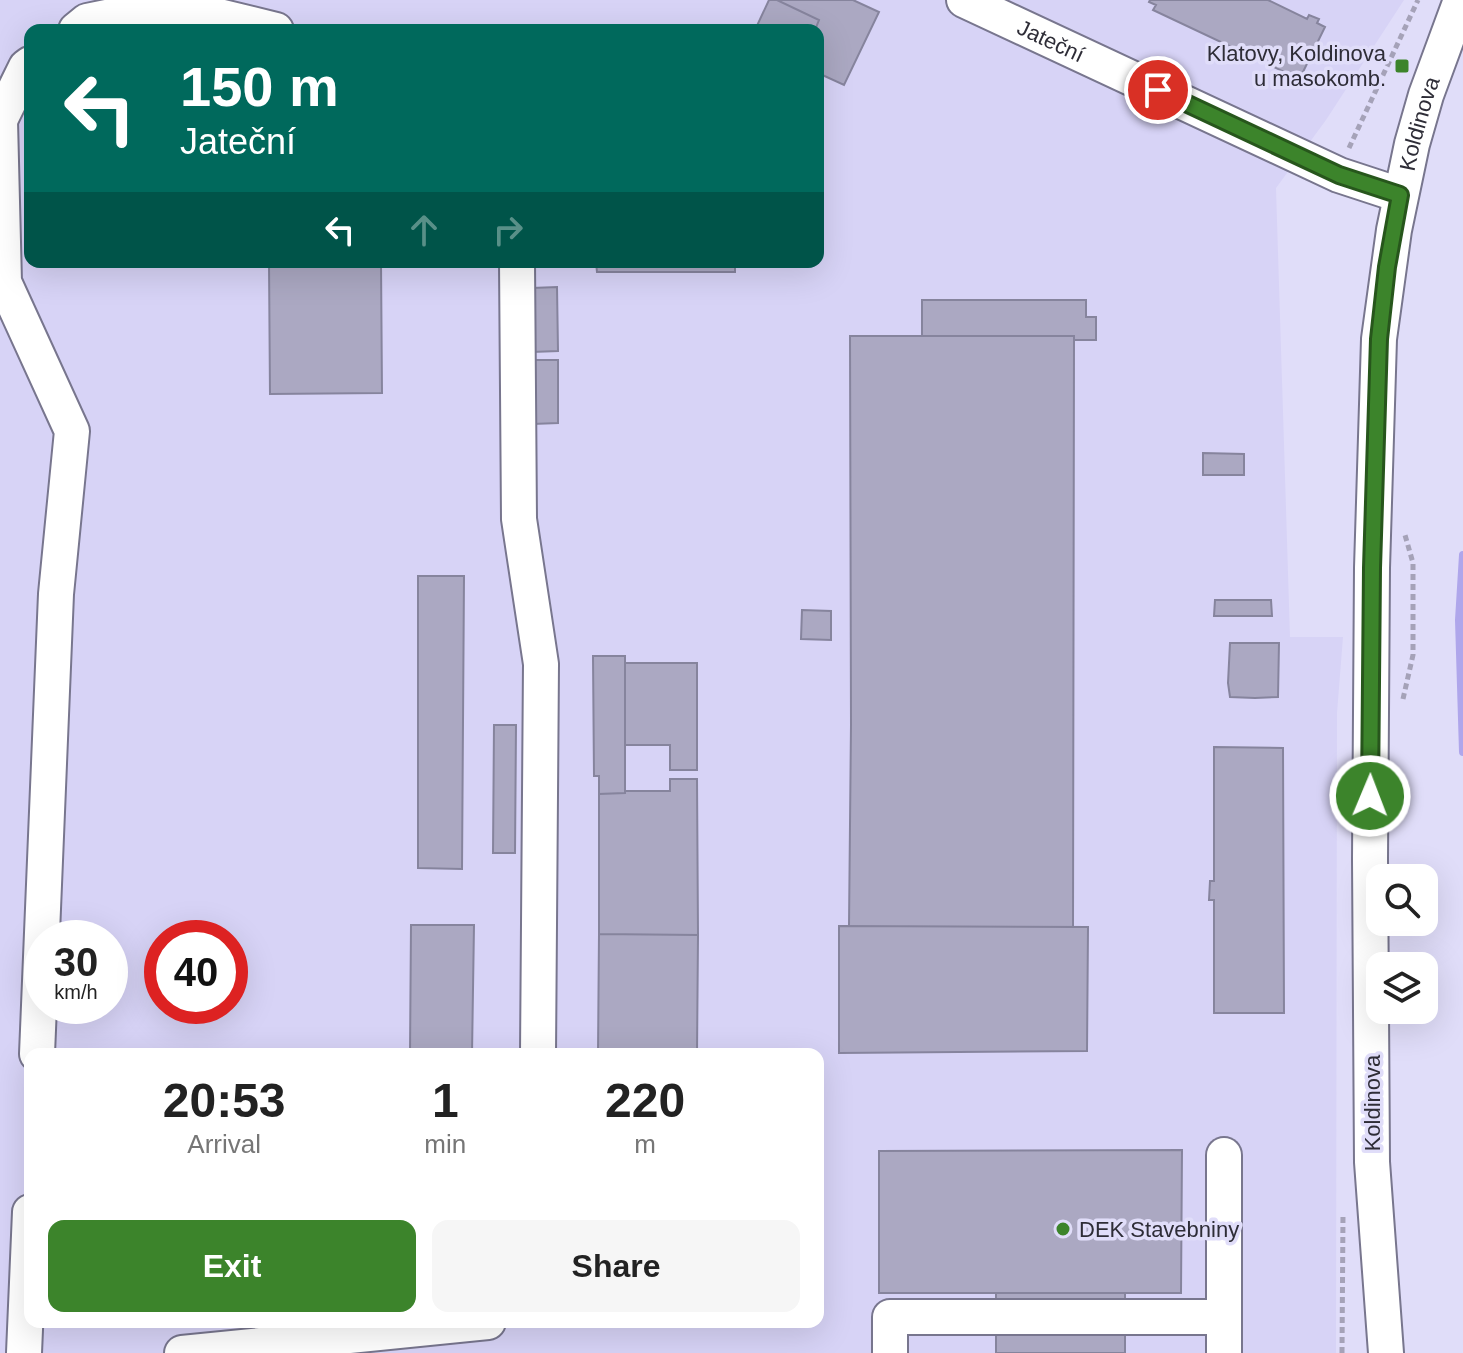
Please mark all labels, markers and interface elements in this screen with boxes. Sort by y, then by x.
street label: Jateční [1013,15,1088,67]
place label: Klatovy, Koldinova u masokomb. [1207,41,1387,91]
text: 150 m [180,55,339,118]
icon: left [48,56,152,160]
pin [1124,56,1192,124]
marker: Klatovy, Koldinova u masokomb. [1393,57,1411,75]
icon: arrive [1136,68,1180,112]
street label: Koldinova [1395,72,1445,173]
text: Jateční [180,121,296,162]
icon: left [318,208,362,252]
icon: ahead [402,208,446,252]
icon: right [486,208,530,252]
position arrow [1328,754,1412,838]
map controls [1366,864,1438,1024]
button: search [1366,864,1438,936]
speed limit sign: 40 [144,920,248,1024]
text: 30 [54,940,98,984]
button: layers [1366,952,1438,1024]
text: km/h [54,981,98,1003]
street label: Koldinova [1360,1054,1385,1151]
text: 20:53 [163,1074,286,1127]
text: 1 [432,1074,459,1127]
text: 220 [605,1074,685,1127]
text: Arrival [187,1129,261,1159]
text: min [424,1129,466,1159]
text: m [634,1129,656,1159]
place label: DEK Stavebniny [1079,1217,1239,1242]
button: Exit [48,1220,416,1312]
button: Share [432,1220,800,1312]
marker: DEK Stavebniny [1054,1220,1072,1238]

